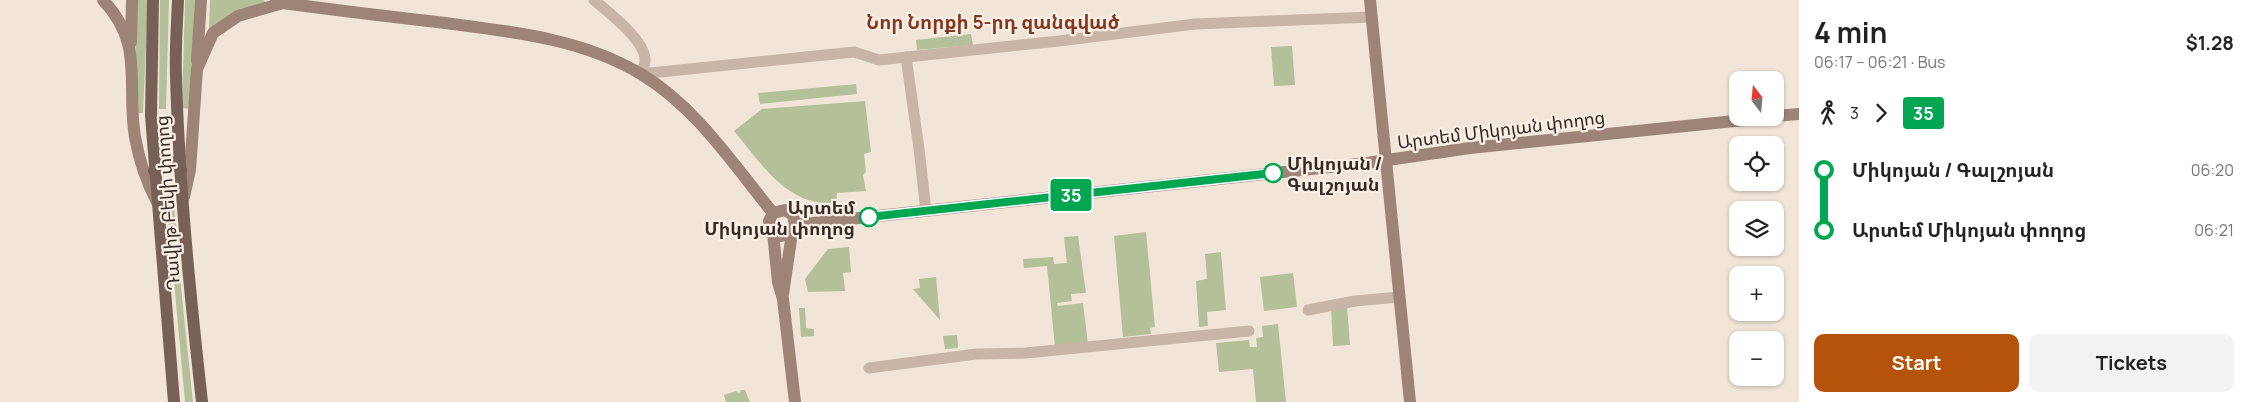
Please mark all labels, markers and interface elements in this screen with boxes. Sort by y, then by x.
district label: Նոր Նորքի 5-րդ զանգված [866,9,1120,35]
text: 4 min [1814,13,1887,51]
text: $1.28 [2186,30,2234,56]
text: 06:17 – 06:21 · Bus [1814,51,1945,73]
north arrow [1729,71,1784,126]
map controls [1729,71,1784,386]
icon: walk [1814,99,1842,127]
icon: forward [1867,99,1895,127]
text: 35 [1913,101,1934,125]
text: 3 [1850,102,1859,124]
street label: Արտեմ Միկոյան փողոց [1396,104,1606,154]
street label: Դավիթ Բեկի փողոց [149,115,185,291]
button: locate [1729,136,1784,191]
place label: Միկոյան / Գալշոյան [1287,151,1382,196]
text: Միկոյան / Գալշոյան [1852,157,2054,183]
text: 06:20 [2191,159,2234,181]
marker: Միկոյան / Գալշոյան [1263,163,1283,183]
line badge: 35 [1048,179,1094,211]
text: 35 [1060,183,1082,207]
place label: Արտեմ Միկոյան փողոց [704,195,855,240]
button: layers [1729,201,1784,256]
marker: Արտեմ Միկոյան փողոց [859,207,879,227]
text: Արտեմ Միկոյան փողոց [1852,217,2086,243]
text: 06:21 [2194,219,2234,241]
button: + [1729,266,1784,321]
button: − [1729,331,1784,386]
button: Start [1814,334,2019,392]
button: Tickets [2029,334,2234,392]

